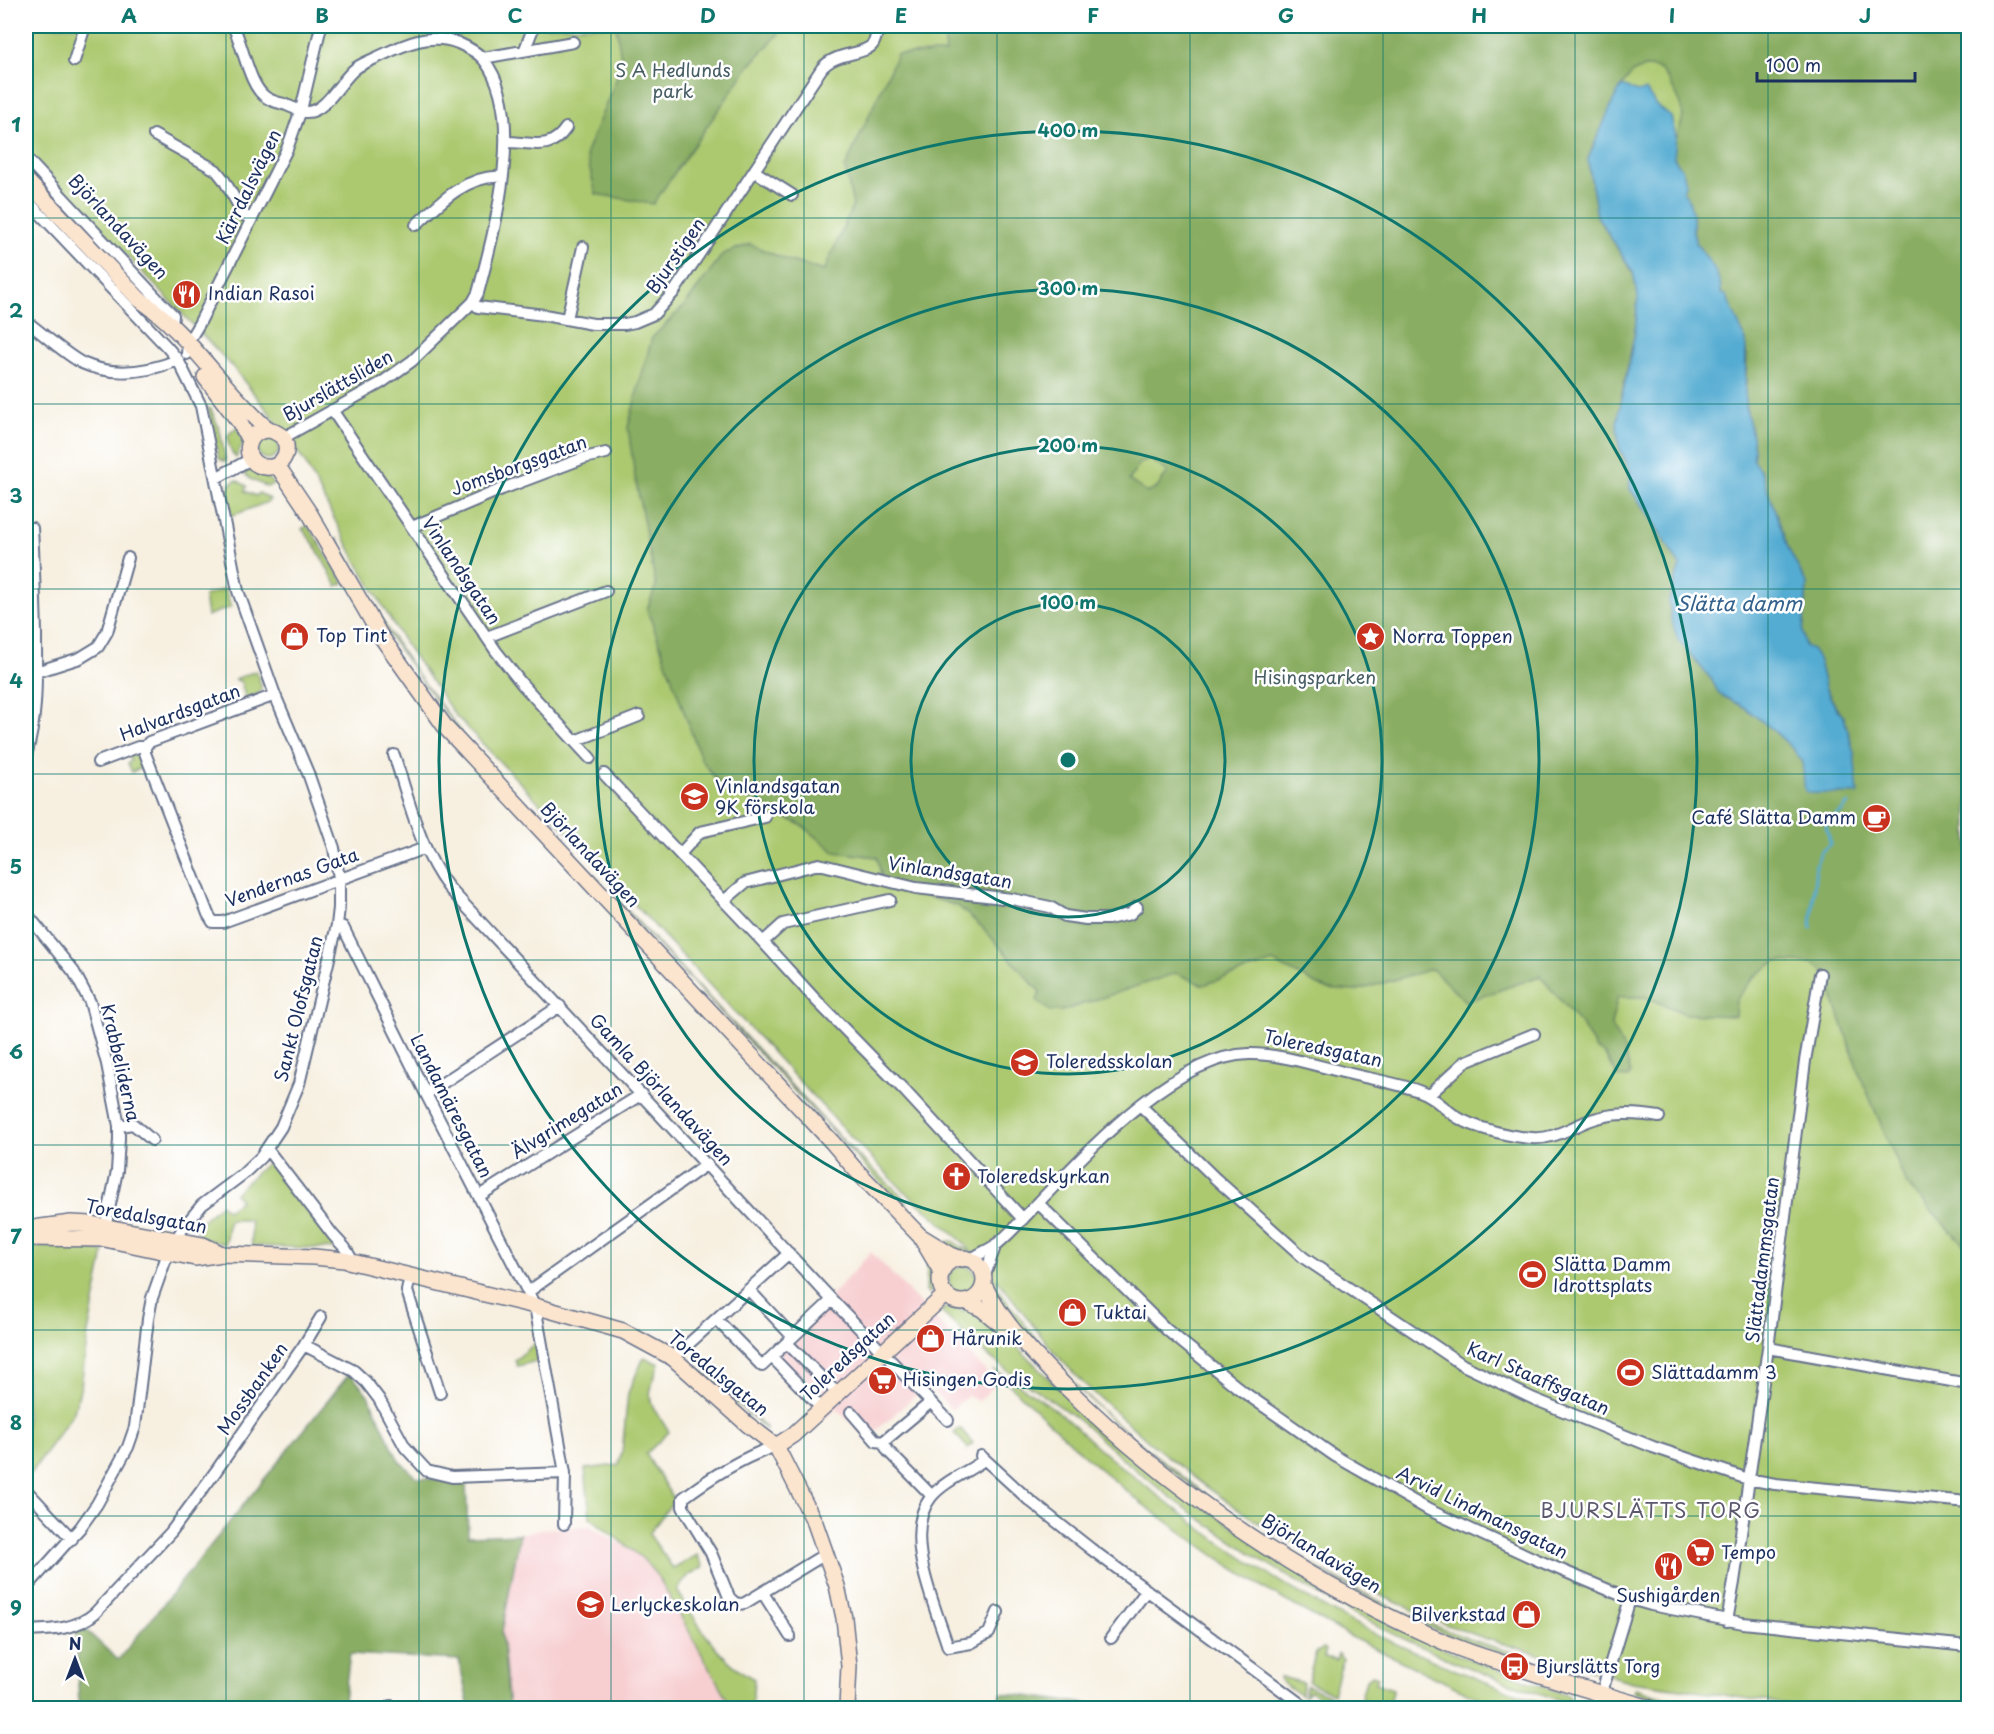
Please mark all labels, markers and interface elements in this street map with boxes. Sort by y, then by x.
text: A [121,0,137,30]
text: B [315,0,329,30]
text: C [507,0,523,30]
text: D [700,0,716,30]
text: E [895,0,907,30]
text: F [1087,0,1099,30]
text: G [1278,0,1294,30]
text: H [1471,0,1487,30]
text: I [1669,0,1675,30]
text: J [1859,0,1871,30]
scale bar [1757,45,1914,83]
text: 100 m [1766,51,1821,78]
park label: S A Hedlunds park [615,56,731,104]
text: 1 [11,109,21,139]
text: 400 m [1038,116,1098,143]
street label: Kärrdalsvägen [208,124,287,248]
street label: Björlandavägen [63,167,175,285]
street label: Bjurstigen [639,212,711,299]
text: 300 m [1038,274,1098,301]
restaurant icon: Indian Rasoi [171,278,203,310]
place label: Indian Rasoi [208,279,315,306]
text: 2 [9,295,23,325]
street label: Bjurslättsliden [277,342,397,427]
street label: Jomsborgsgatan [447,427,590,502]
text: 200 m [1038,431,1098,458]
text: 3 [9,480,23,510]
street label: Vinlandsgatan [416,511,508,630]
text: 100 m [1040,588,1096,615]
water label: Slätta damm [1676,588,1803,618]
shop icon: Top Tint [279,620,311,652]
place label: Top Tint [316,621,387,648]
place icon: Norra Toppen [1355,621,1387,653]
place label: Norra Toppen [1392,622,1513,649]
park label: Hisingsparken [1254,663,1376,690]
text: 4 [9,665,23,695]
street label: Halvardsgatan [115,676,244,747]
centre of rings [1058,750,1078,770]
place label: Vinlandsgatan 9K förskola [715,772,840,820]
school or university icon: Vinlandsgatan 9K förskola [678,781,710,813]
street label: Björlandavägen [535,795,647,913]
cafe icon: Café Slätta Damm [1861,802,1893,834]
place label: Café Slätta Damm [1691,803,1856,830]
street label: Vendernas Gata [221,840,362,913]
street label: Vinlandsgatan [886,848,1014,895]
text: 5 [10,851,22,881]
street label: Sankt Olofsgatan [266,933,329,1085]
street label: Krabbeliderna [95,1001,148,1125]
street label: Gamla Björlandavägen [584,1007,740,1171]
street label: Toleredsgatan [1262,1022,1385,1073]
street label: Landamäresgatan [404,1029,500,1182]
text: 6 [9,1036,23,1066]
school or university icon: Toleredsskolan [1009,1046,1041,1078]
place label: Toleredsskolan [1046,1047,1172,1074]
street label: Älvgrimegatan [505,1075,627,1165]
church icon: Toleredskyrkan [940,1161,972,1193]
place label: Toleredskyrkan [977,1162,1110,1189]
street label: Slättadammsgatan [1738,1175,1785,1344]
street label: Toredalsgatan [83,1192,209,1240]
text: 7 [10,1221,22,1251]
place label: Slätta Damm Idrottsplats [1553,1250,1671,1298]
sports icon: Slätta Damm Idrottsplats [1516,1259,1548,1291]
shop icon: Tuktai [1056,1297,1088,1329]
place label: Tuktai [1093,1298,1147,1325]
street label: Toleredsgatan [794,1305,900,1407]
shop icon: Hårunik [915,1323,947,1355]
street label: Toredalsgatan [663,1324,775,1422]
place label: Hårunik [952,1324,1022,1351]
street label: Karl Staaffsgatan [1463,1334,1614,1421]
street label: Mossbanken [210,1336,294,1440]
sports icon: Slättadamm 3 [1614,1357,1646,1389]
place label: Slättadamm 3 [1651,1358,1777,1385]
supermarket icon: Hisingen Godis [866,1364,898,1396]
place label: Hisingen Godis [903,1365,1031,1392]
text: 8 [10,1407,22,1437]
street label: Arvid Lindmansgatan [1392,1458,1573,1565]
district label: BJURSLÄTTS TORG [1540,1495,1762,1525]
street label: Björlandavägen [1257,1506,1387,1599]
supermarket icon: Tempo [1684,1537,1716,1569]
place label: Tempo [1721,1538,1776,1565]
restaurant icon: Sushigården [1652,1551,1684,1583]
place label: Sushigården [1616,1581,1720,1608]
school or university icon: Lerlyckeskolan [574,1589,606,1621]
place label: Lerlyckeskolan [611,1590,740,1617]
text: 9 [10,1592,22,1622]
shop icon: Bilverkstad [1511,1599,1543,1631]
place label: Bilverkstad [1411,1600,1506,1627]
north arrow [45,1629,105,1689]
text: N [69,1631,81,1655]
bus stop icon: Bjurslätts Torg [1499,1651,1531,1683]
place label: Bjurslätts Torg [1536,1652,1661,1679]

